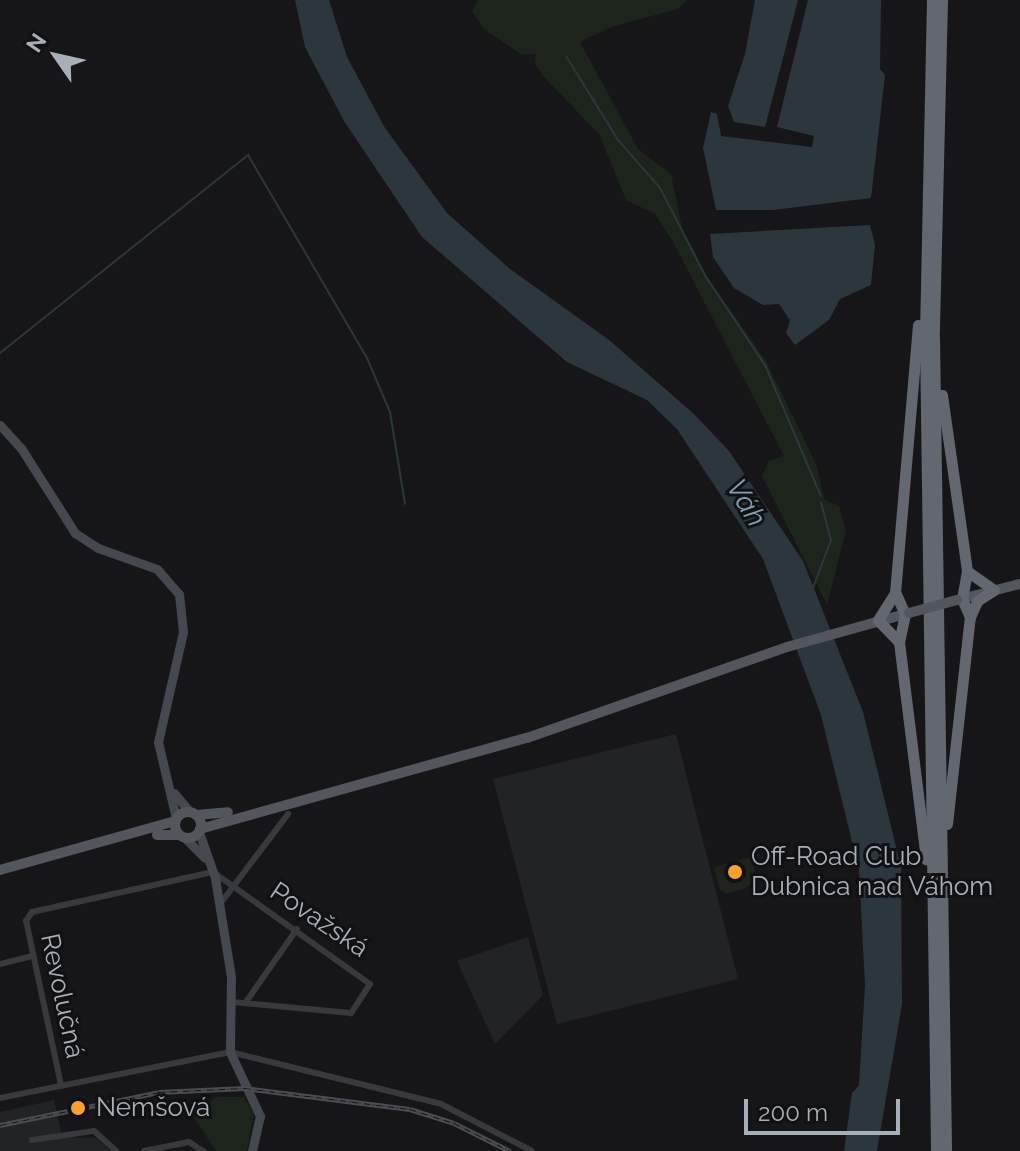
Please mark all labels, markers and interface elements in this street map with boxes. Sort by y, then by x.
north arrow [16,16,96,96]
text: N [21,28,52,57]
water label: Váh [719,473,773,533]
place label: Off-Road Club Dubnica nad Váhom [751,841,994,902]
marker: Off-Road Club Dubnica nad Váhom [726,863,744,881]
street label: Považská [264,876,374,964]
street label: Revolučná [34,931,90,1061]
scale bar [748,1083,904,1133]
place label: Nemšová [96,1092,210,1124]
marker: Nemšová [67,1097,89,1119]
text: 200 m [758,1098,828,1127]

